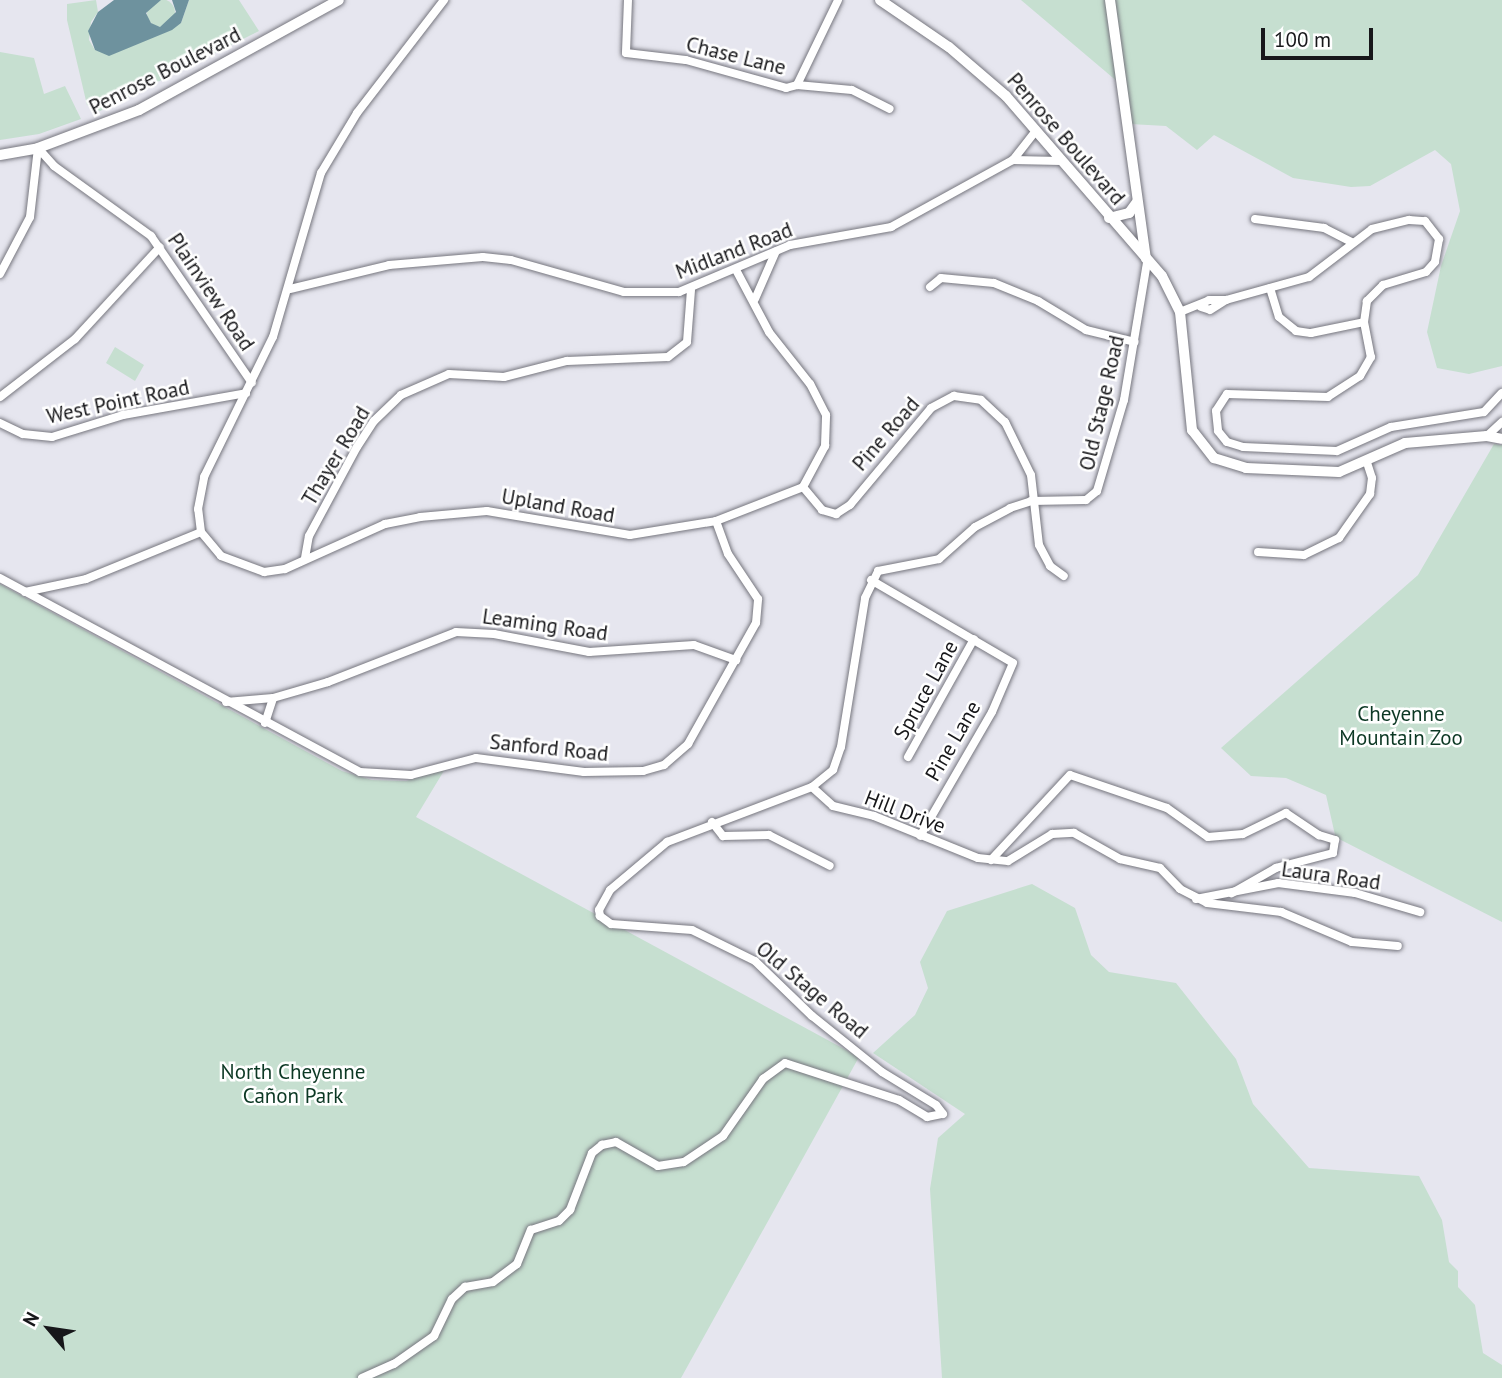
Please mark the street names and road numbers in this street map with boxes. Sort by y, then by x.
street label: Penrose Boulevard [85,22,245,120]
street label: Chase Lane [683,31,789,81]
street label: Penrose Boulevard [1002,68,1130,210]
street label: Midland Road [672,217,796,285]
street label: Plainview Road [162,228,260,356]
street label: Old Stage Road [1074,333,1130,473]
street label: West Point Road [44,375,192,429]
street label: Pine Road [847,392,925,476]
street label: Thayer Road [297,402,375,510]
street label: Upland Road [499,484,617,528]
street label: Leaming Road [481,604,609,646]
street label: Spruce Lane [888,636,964,744]
street label: Pine Lane [920,697,986,785]
street label: Sanford Road [488,729,610,767]
street label: Hill Drive [861,785,949,839]
street label: Laura Road [1280,857,1382,895]
street label: Old Stage Road [751,936,873,1044]

